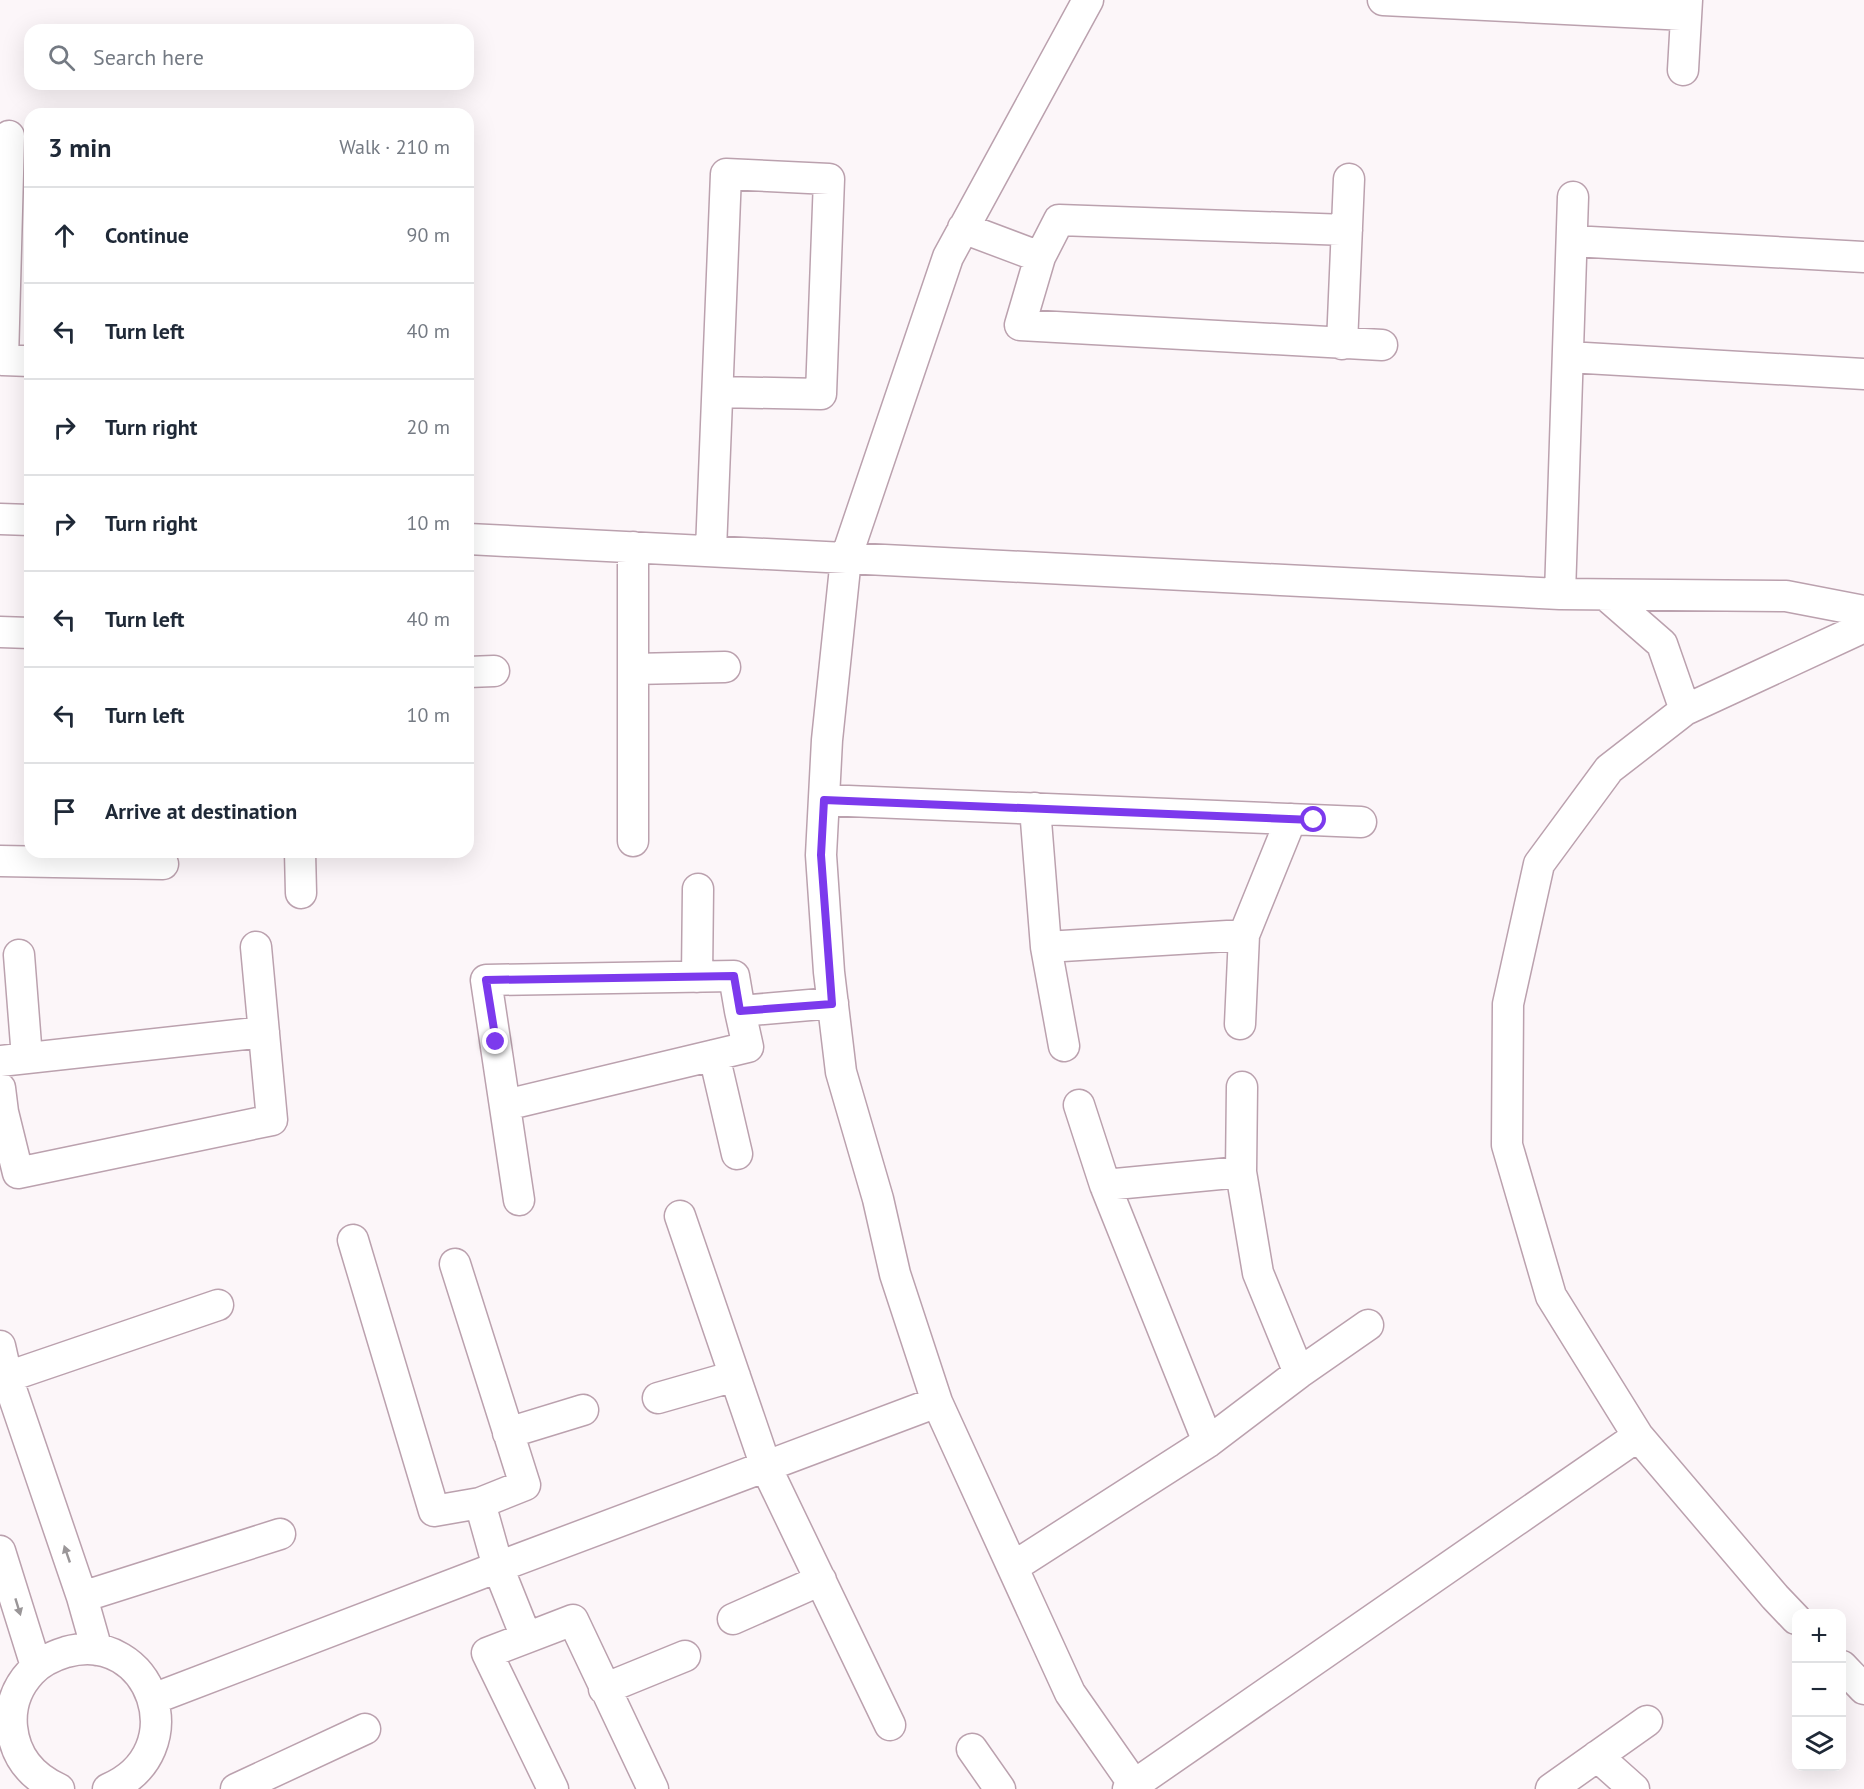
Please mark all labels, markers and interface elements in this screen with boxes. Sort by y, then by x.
search box [24,24,474,90]
icon: search [45,41,78,74]
text: Search here [93,43,204,71]
text: 3 min [48,131,111,164]
text: Walk · 210 m [339,134,450,160]
icon: ahead [48,219,81,252]
text: Continue [105,221,189,249]
text: 90 m [407,222,450,248]
icon: left [48,315,81,348]
text: Turn left [105,317,185,345]
text: 40 m [407,318,450,344]
icon: right [48,411,81,444]
text: Turn right [105,413,197,441]
text: 20 m [407,414,450,440]
icon: right [48,507,81,540]
text: Turn right [105,509,197,537]
text: 10 m [407,510,450,536]
icon: left [48,603,81,636]
text: Turn left [105,605,185,633]
text: 40 m [407,606,450,632]
icon: left [48,699,81,732]
text: Turn left [105,701,185,729]
text: 10 m [407,702,450,728]
icon: arrive [48,795,81,828]
text: Arrive at destination [105,797,297,825]
route start [1300,806,1326,832]
route end [482,1028,508,1054]
one-way arrow [62,1545,72,1563]
one-way arrow [13,1598,23,1616]
map controls [1792,1609,1846,1771]
button: + [1792,1609,1846,1663]
button: − [1792,1663,1846,1717]
button: layers [1792,1717,1846,1771]

